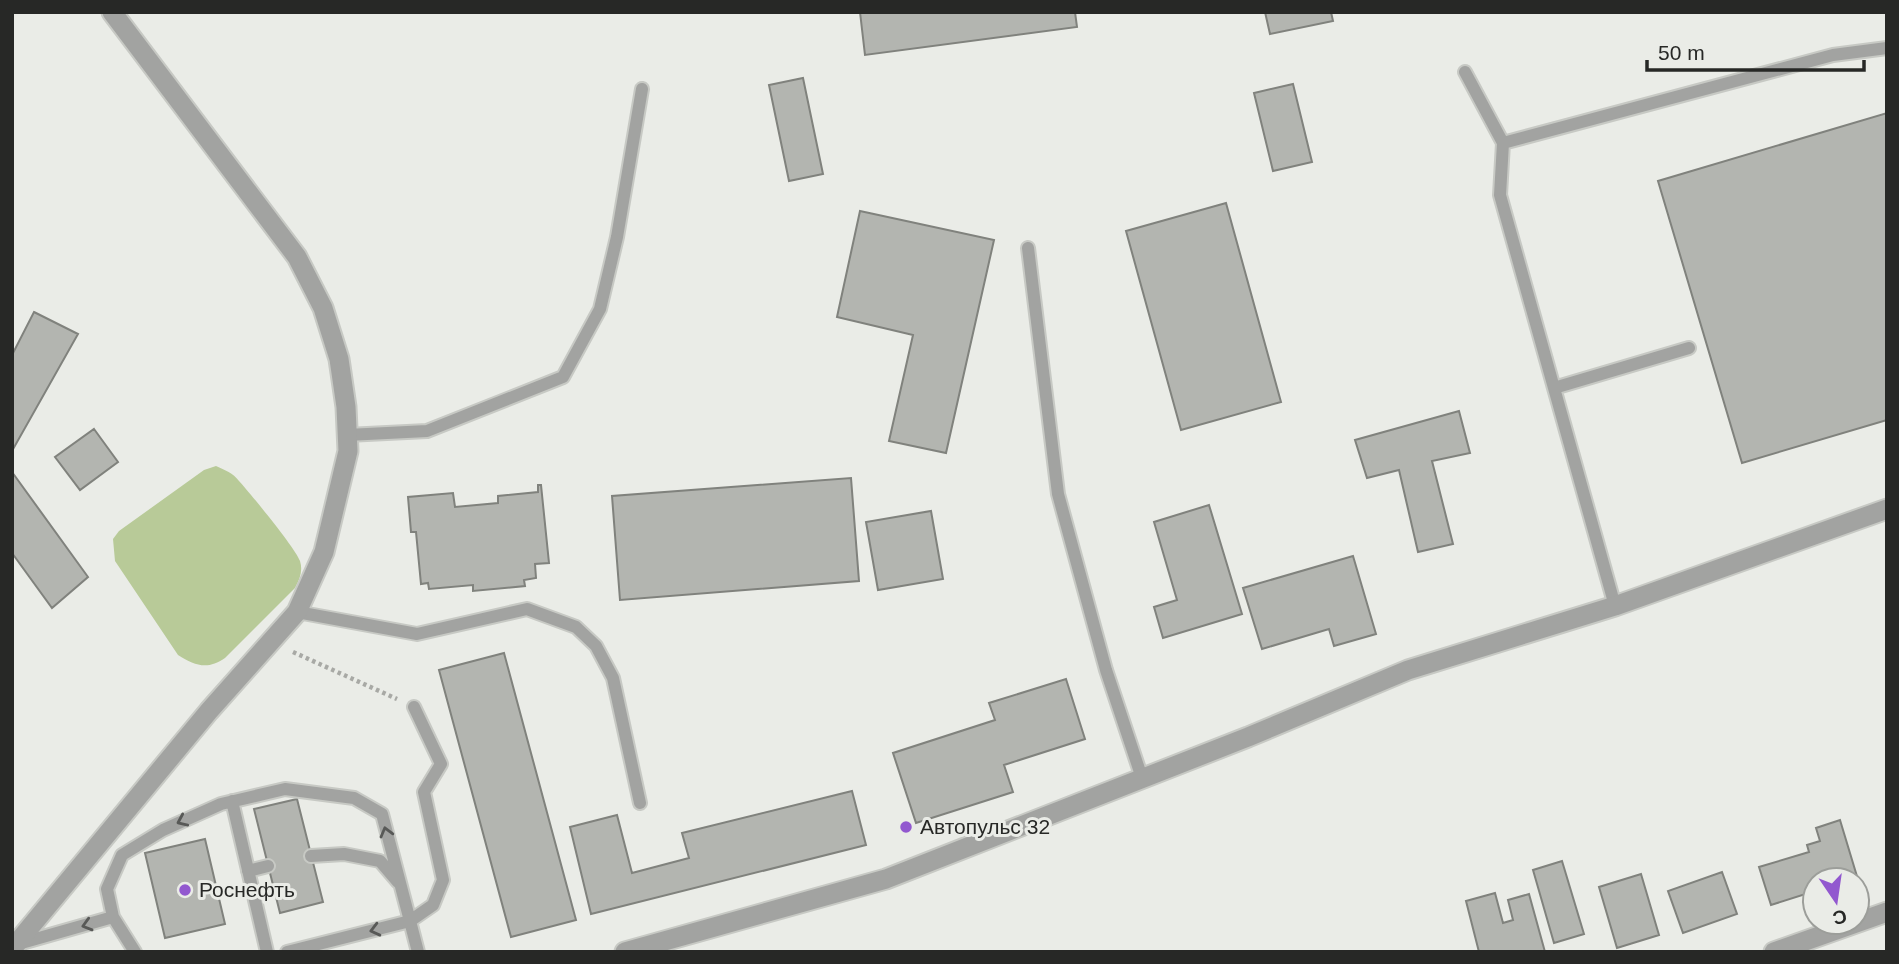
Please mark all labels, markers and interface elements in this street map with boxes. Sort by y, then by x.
scale bar [1647,28,1864,72]
text: 50 m [1658,41,1705,64]
one-way arrow [177,813,190,827]
place label: Автопульс 32 [920,815,1050,838]
marker: Автопульс 32 [898,819,914,835]
one-way arrow [380,826,395,838]
north arrow [1801,866,1871,936]
place label: Роснефть [199,878,295,901]
marker: Роснефть [177,882,193,898]
text: С [1830,905,1849,929]
one-way arrow [81,916,93,931]
one-way arrow [369,922,381,936]

